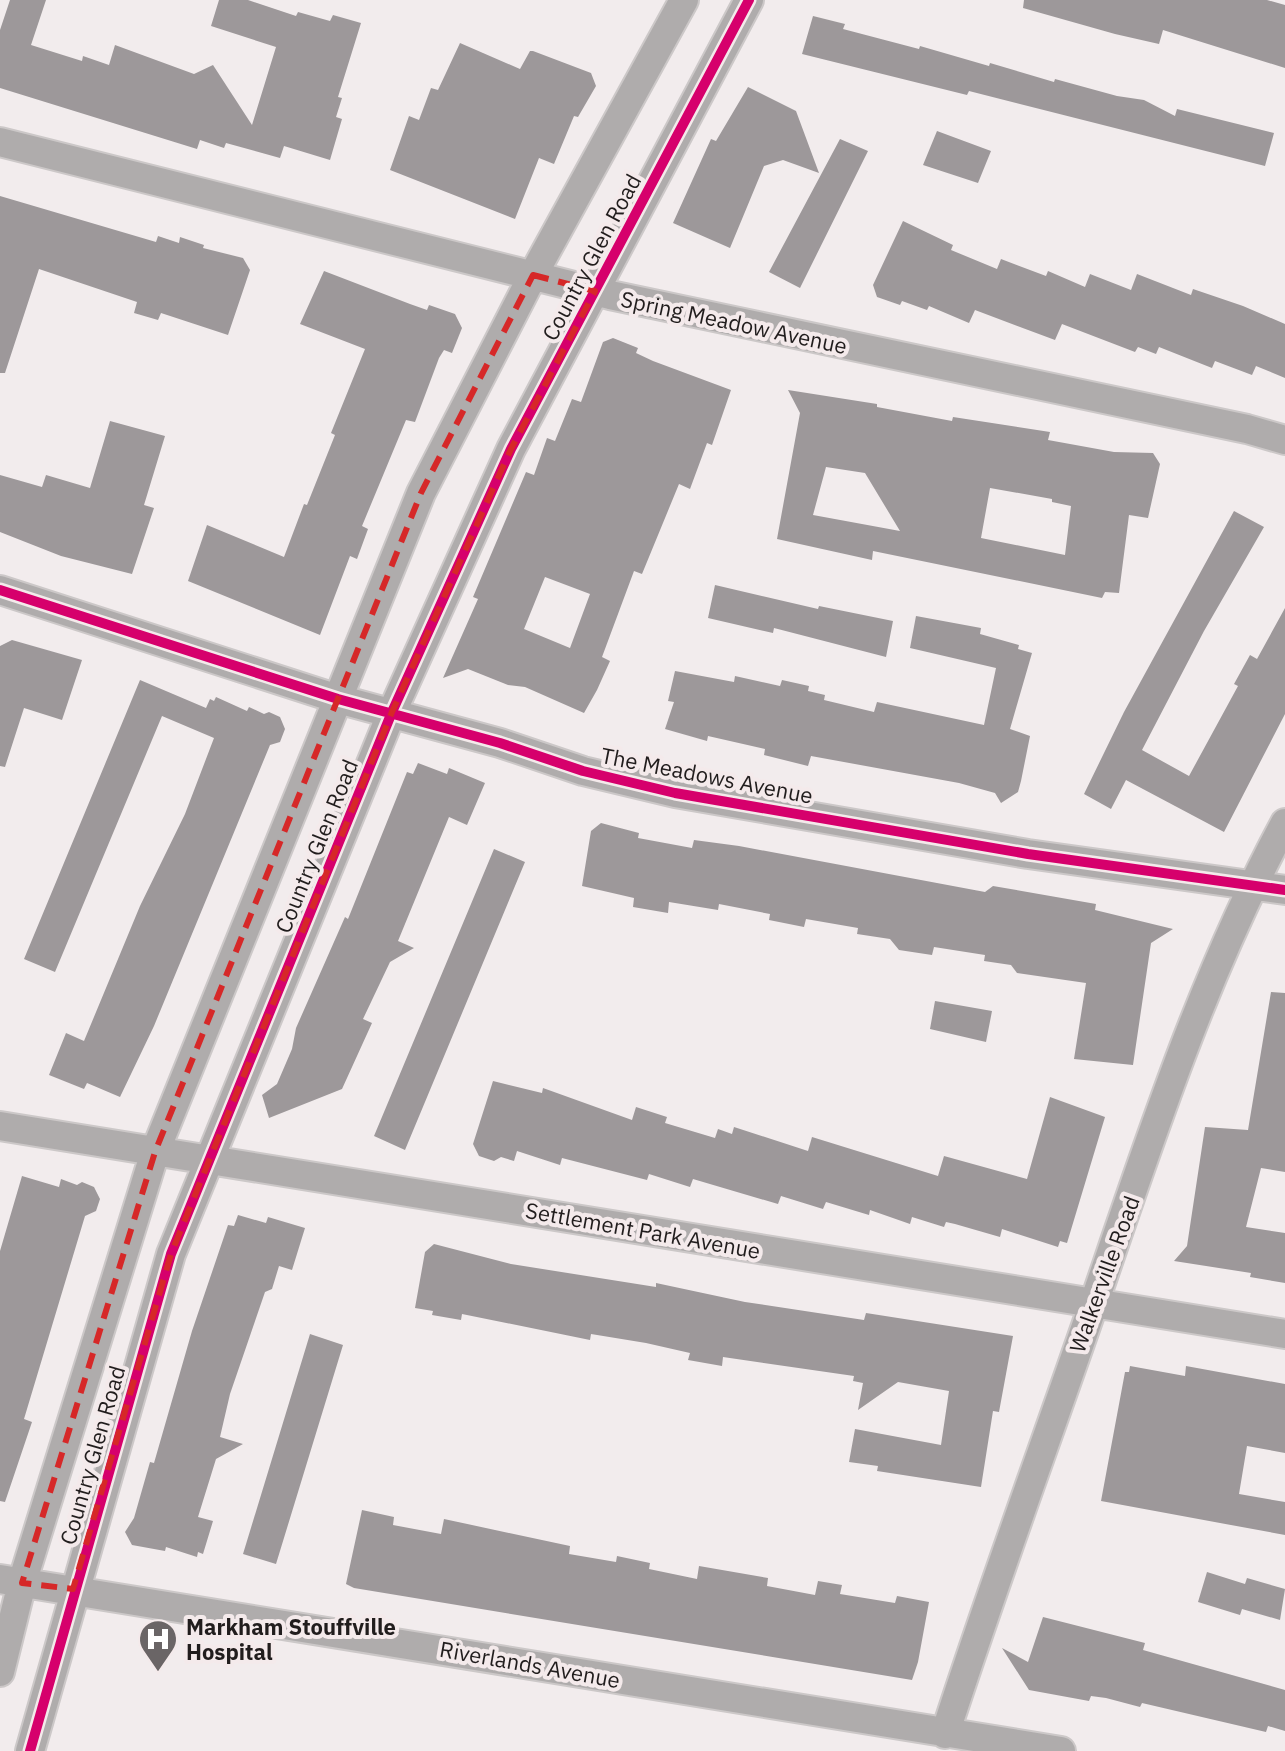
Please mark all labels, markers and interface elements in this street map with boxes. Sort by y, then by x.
street label: Country Glen Road [535,169,647,345]
street label: Spring Meadow Avenue [618,284,850,360]
street label: The Meadows Avenue [599,740,815,810]
street label: Country Glen Road [268,755,364,937]
street label: Walkerville Road [1062,1192,1146,1356]
street label: Settlement Park Avenue [523,1195,763,1265]
street label: Country Glen Road [53,1362,131,1548]
place label: Markham Stouffville Hospital [186,1612,396,1666]
hospital icon: Markham Stouffville Hospital [137,1618,179,1673]
street label: Riverlands Avenue [438,1634,622,1694]

